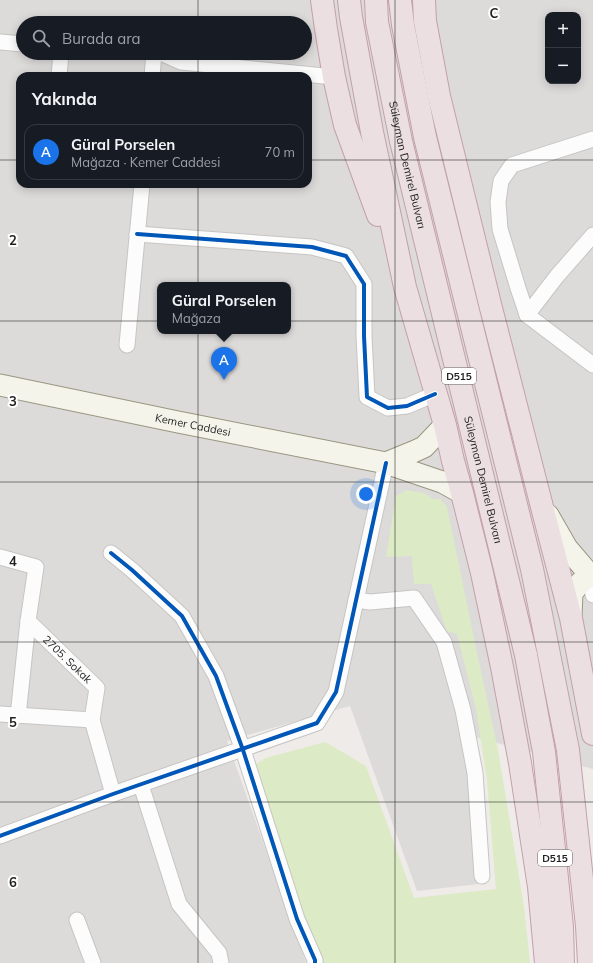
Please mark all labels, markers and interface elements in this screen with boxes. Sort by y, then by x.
text: C [490,5,499,21]
map controls [545,12,581,84]
button: + [545,12,581,48]
search box [16,16,312,60]
icon: search [30,27,52,49]
text: Burada ara [62,29,141,48]
button: − [545,48,581,84]
text: Yakında [32,88,97,109]
street label: Süleyman Demirel Bulvarı [386,100,429,230]
text: Güral Porselen [71,135,175,154]
text: A [41,144,51,160]
text: 70 m [265,144,295,160]
text: Mağaza · Kemer Caddesi [71,154,220,170]
text: 2 [9,232,17,248]
popup [157,282,291,334]
text: Güral Porselen [172,291,276,310]
text: Mağaza [172,310,221,326]
pin: A [211,347,237,380]
road number: D515 [442,368,476,384]
text: 3 [9,393,17,409]
street label: Kemer Caddesi [154,410,232,439]
street label: Süleyman Demirel Bulvarı [461,415,506,545]
your location [356,484,376,504]
text: 4 [9,553,17,569]
street label: 2705. Sokak [40,632,95,686]
text: 5 [9,714,17,730]
road number: D515 [538,850,572,866]
text: 6 [9,874,17,890]

